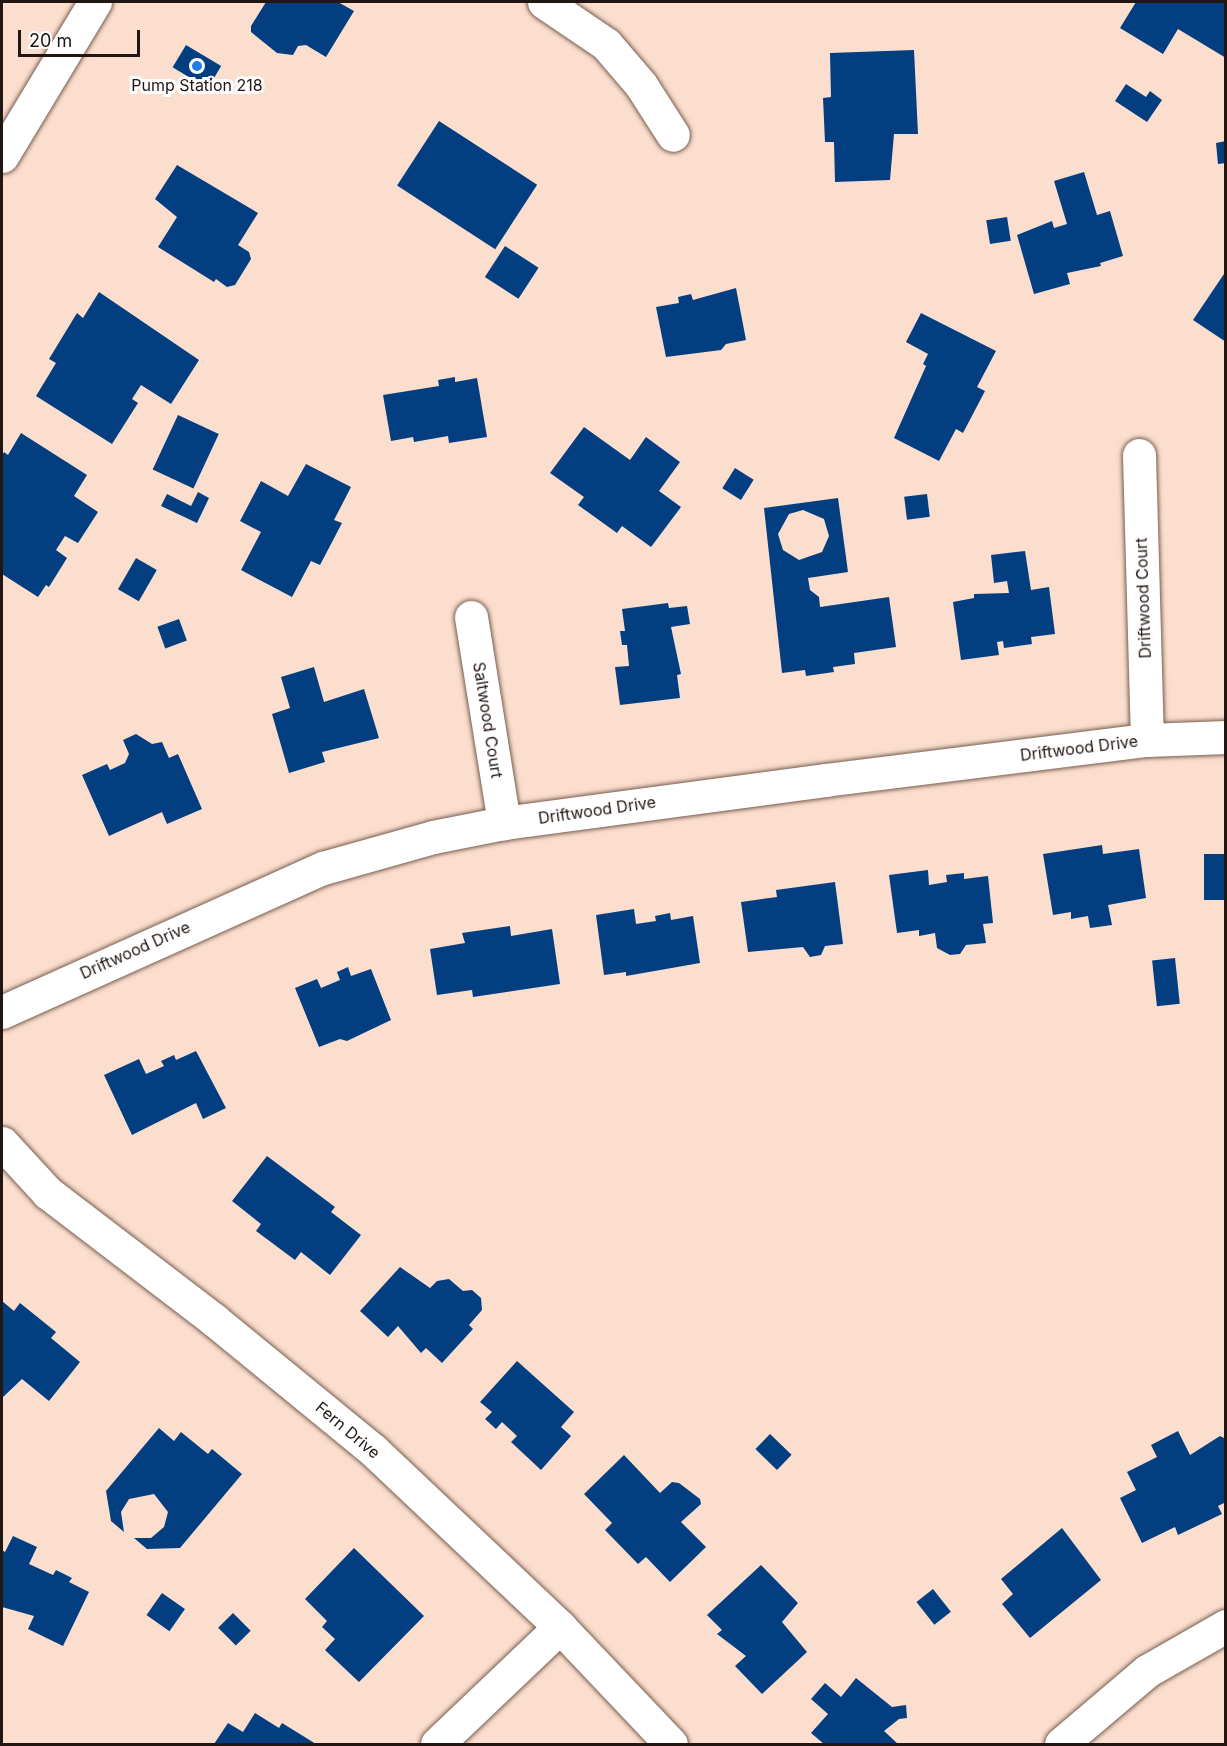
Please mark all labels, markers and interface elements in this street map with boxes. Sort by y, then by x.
scale bar [21,18,142,56]
text: 20 m [29,30,72,51]
marker: Pump Station 218 [190,59,204,73]
place label: Pump Station 218 [131,75,263,95]
street label: Driftwood Court [1131,537,1155,659]
street label: Saltwood Court [469,661,507,779]
street label: Driftwood Drive [1019,731,1139,765]
street label: Driftwood Drive [537,792,657,828]
street label: Driftwood Drive [77,917,193,983]
street label: Fern Drive [312,1398,384,1462]

